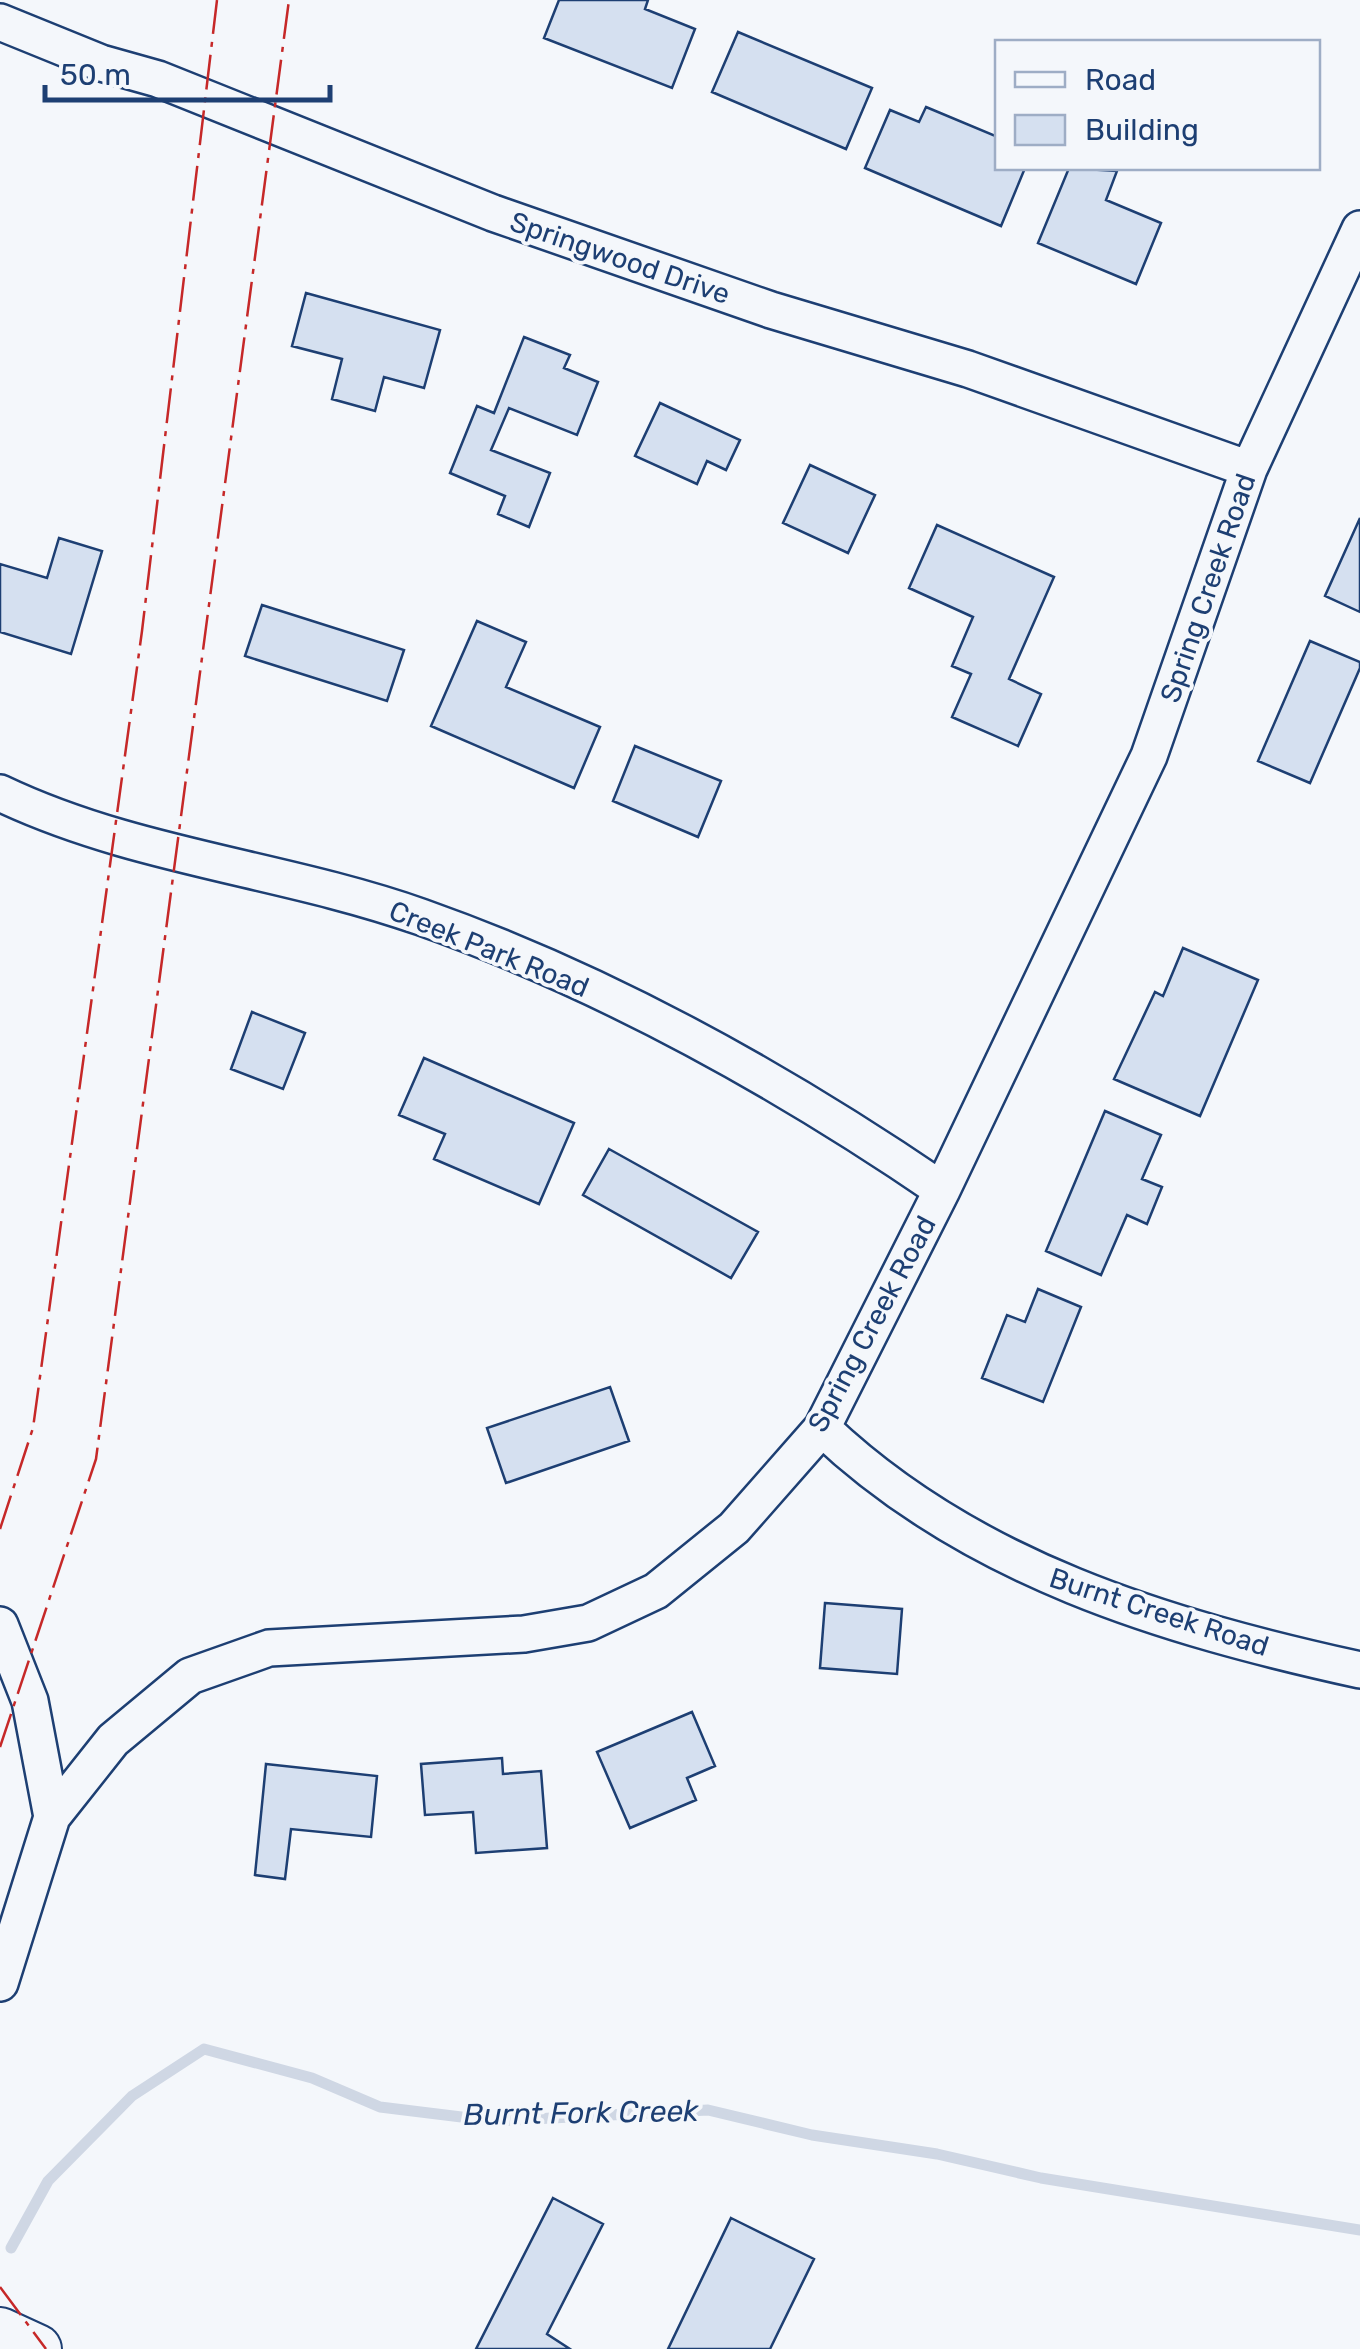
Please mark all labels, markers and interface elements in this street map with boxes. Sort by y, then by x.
scale bar [45,40,330,102]
legend [995,40,1320,170]
text: 50 m [60,57,131,93]
text: Road [1085,62,1156,98]
text: Building [1085,112,1199,148]
street label: Springwood Drive [506,205,734,311]
street label: Spring Creek Road [1153,469,1263,707]
street label: Creek Park Road [384,894,594,1004]
street label: Spring Creek Road [801,1210,943,1438]
street label: Burnt Creek Road [1045,1561,1273,1663]
water label: Burnt Fork Creek [463,2093,699,2133]

